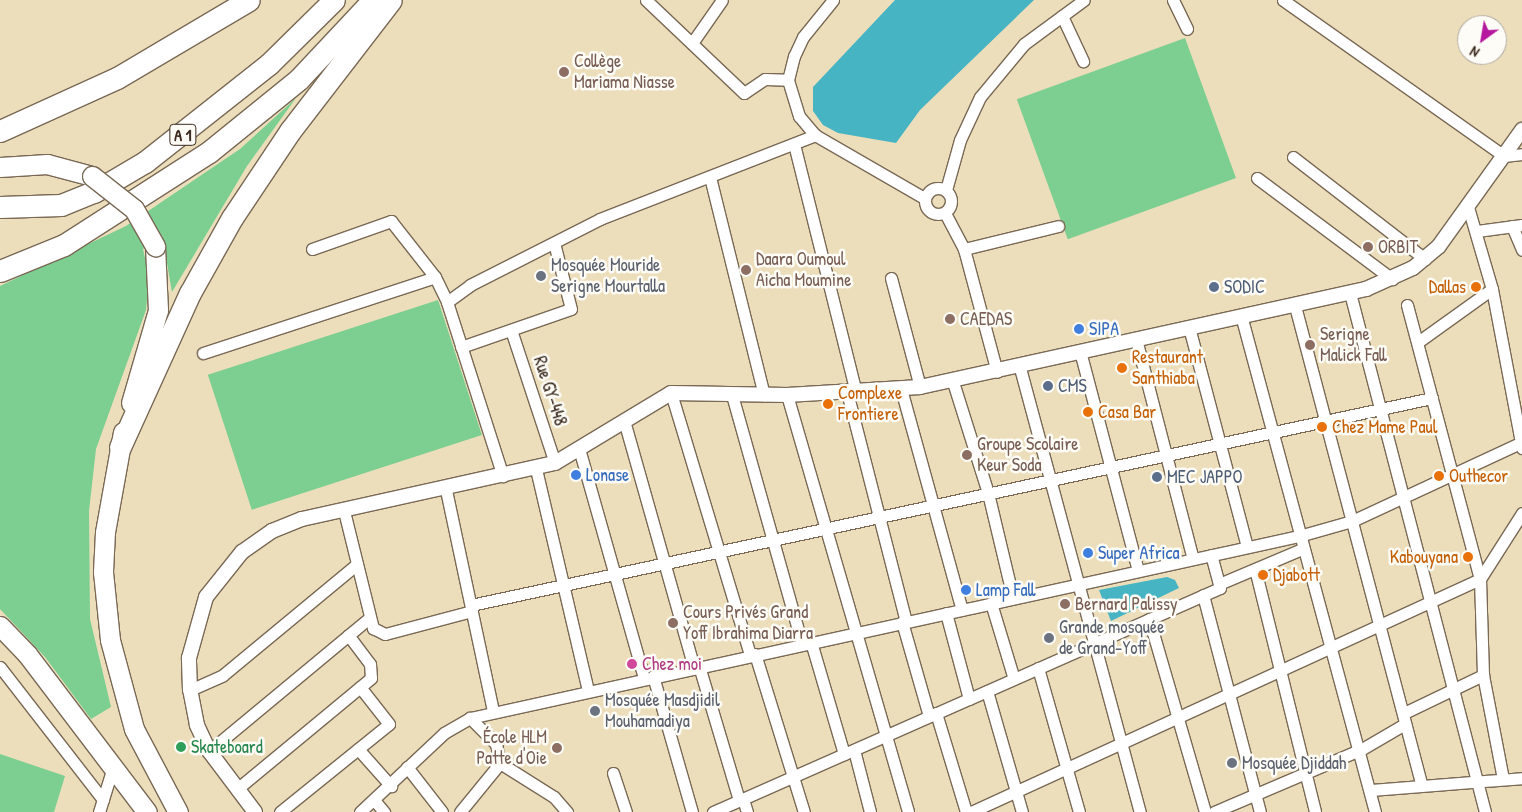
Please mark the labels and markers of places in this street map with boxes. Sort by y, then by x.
place label: Collège Mariama Niasse [574,51,675,94]
marker: Collège Mariama Niasse [558,66,570,78]
place label: ORBIT [1378,236,1418,258]
marker: ORBIT [1362,241,1374,253]
place label: Daara Oumoul Aicha Moumine [756,249,851,292]
place label: Mosquée Mouride Serigne Mourtalla [551,255,665,298]
marker: Daara Oumoul Aicha Moumine [740,264,752,276]
marker: Mosquée Mouride Serigne Mourtalla [535,270,547,282]
place label: SODIC [1224,276,1265,298]
place label: Dallas [1429,276,1466,298]
marker: SODIC [1208,281,1220,293]
marker: Dallas [1470,281,1482,293]
place label: CAEDAS [960,308,1012,330]
marker: CAEDAS [944,313,956,325]
place label: SIPA [1089,318,1119,340]
marker: SIPA [1073,323,1085,335]
place label: Serigne Malick Fall [1320,324,1387,366]
marker: Serigne Malick Fall [1304,339,1316,351]
place label: Restaurant Santhiaba [1132,347,1203,389]
marker: Restaurant Santhiaba [1116,362,1128,374]
place label: CMS [1058,375,1087,397]
marker: CMS [1042,380,1054,392]
place label: Complexe Frontiere [838,383,902,426]
marker: Complexe Frontiere [822,398,834,410]
place label: Casa Bar [1098,401,1156,423]
marker: Casa Bar [1082,406,1094,418]
place label: Chez Mame Paul [1332,416,1437,438]
marker: Chez Mame Paul [1316,421,1328,433]
place label: Groupe Scolaire Keur Soda [977,434,1079,476]
marker: Groupe Scolaire Keur Soda [961,449,973,461]
place label: Lonase [586,464,629,486]
place label: Outhecor [1449,465,1508,487]
place label: MEC JAPPO [1167,466,1242,488]
marker: Lonase [570,469,582,481]
marker: Outhecor [1433,470,1445,482]
marker: MEC JAPPO [1151,471,1163,483]
place label: Super Africa [1098,542,1180,564]
place label: Kabouyana [1390,546,1458,568]
marker: Super Africa [1082,547,1094,559]
marker: Kabouyana [1462,551,1474,563]
place label: Djabott [1273,564,1320,586]
marker: Djabott [1257,569,1269,581]
place label: Lamp Fall [976,579,1035,601]
marker: Lamp Fall [960,584,972,596]
place label: Bernard Palissy [1075,593,1178,615]
marker: Bernard Palissy [1059,598,1071,610]
place label: Cours Privés Grand Yoff Ibrahima Diarra [683,602,813,644]
marker: Cours Privés Grand Yoff Ibrahima Diarra [667,617,679,629]
place label: Grande mosquée de Grand-Yoff [1059,617,1164,660]
marker: Grande mosquée de Grand-Yoff [1043,632,1055,644]
place label: Chez moi [642,653,702,675]
marker: Chez moi [626,658,638,670]
place label: Mosquée Masdjidil Mouhamadiya [605,690,720,732]
marker: Mosquée Masdjidil Mouhamadiya [589,705,601,717]
place label: École HLM Patte d'Oie [476,727,547,770]
place label: Skateboard [191,736,263,758]
marker: Skateboard [175,741,187,753]
marker: École HLM Patte d'Oie [551,742,563,754]
place label: Mosquée Djiddah [1242,752,1346,774]
marker: Mosquée Djiddah [1226,757,1238,769]

